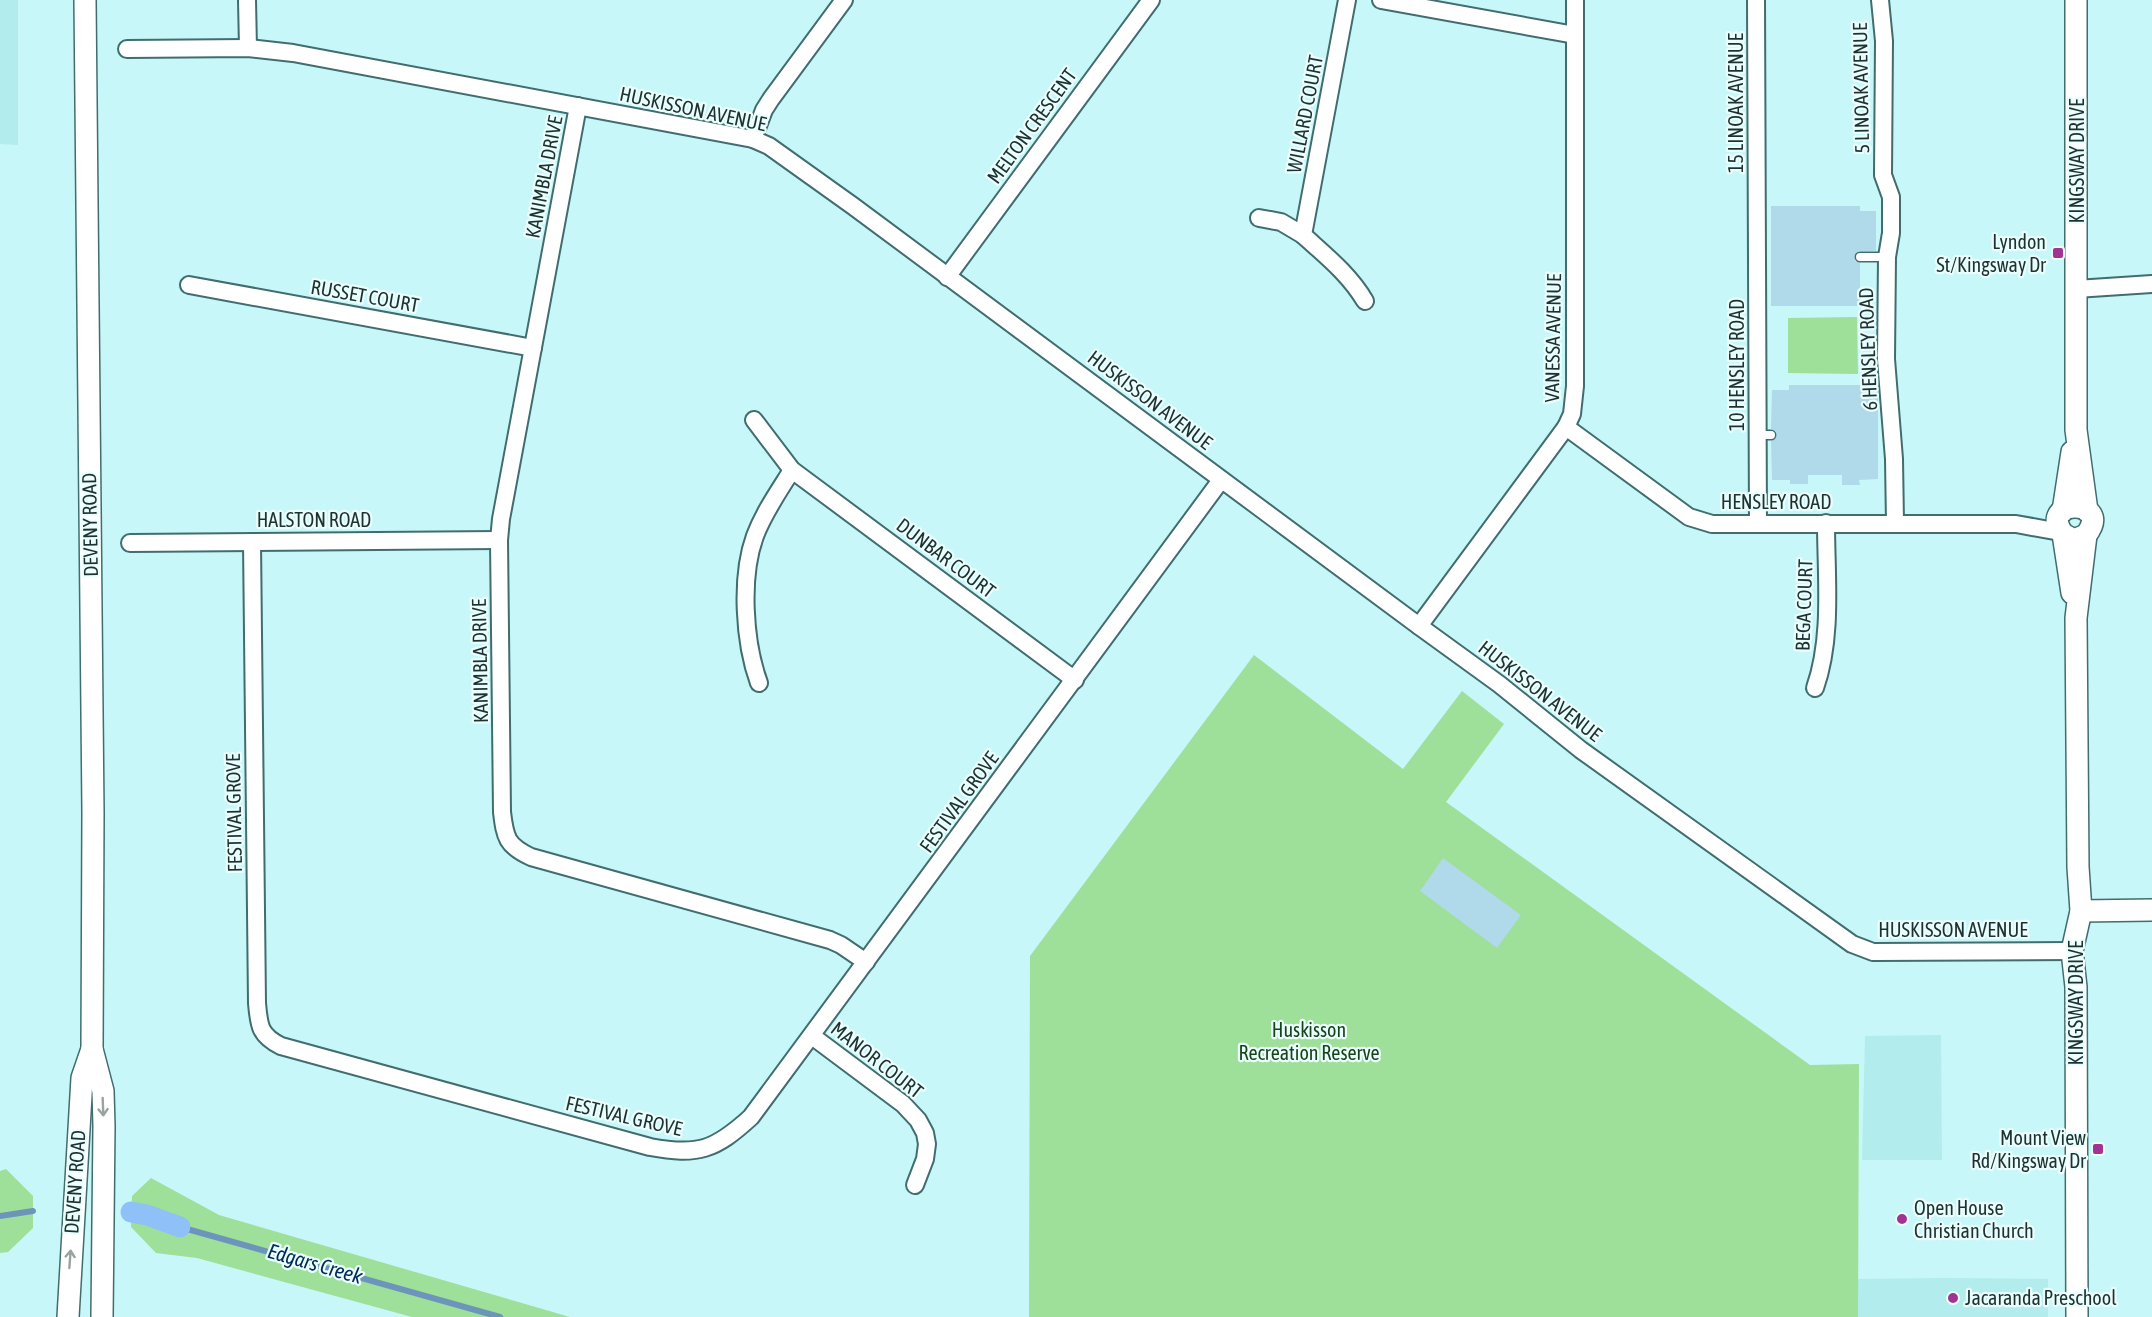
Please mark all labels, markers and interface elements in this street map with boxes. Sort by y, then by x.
street label: 5 LINOAK AVENUE [1848,22,1873,154]
street label: 15 LINOAK AVENUE [1724,33,1747,173]
street label: WILLARD COURT [1282,53,1327,175]
street label: MELTON CRESCENT [982,64,1081,188]
street label: HUSKISSON AVENUE [618,82,769,135]
street label: KINGSWAY DRIVE [2065,98,2088,223]
street label: KANIMBLA DRIVE [520,113,567,240]
place label: Lyndon St/Kingsway Dr [1936,230,2047,276]
marker: Lyndon St/Kingsway Dr [2051,246,2065,260]
street label: VANESSA AVENUE [1540,273,1565,403]
street label: RUSSET COURT [309,275,421,316]
street label: 6 HENSLEY ROAD [1854,287,1881,411]
street label: 10 HENSLEY ROAD [1725,299,1748,431]
street label: HUSKISSON AVENUE [1084,345,1217,454]
street label: DEVENY ROAD [77,473,102,577]
street label: HENSLEY ROAD [1721,490,1831,513]
street label: HALSTON ROAD [257,508,371,531]
street label: DUNBAR COURT [892,513,1000,602]
street label: BEGA COURT [1790,558,1817,651]
street label: KANIMBLA DRIVE [467,598,492,723]
street label: HUSKISSON AVENUE [1474,635,1607,746]
street label: FESTIVAL GROVE [914,747,1003,857]
street label: FESTIVAL GROVE [221,753,246,873]
street label: HUSKISSON AVENUE [1878,918,2028,941]
street label: KINGSWAY DRIVE [2064,940,2087,1065]
street label: MANOR COURT [827,1017,928,1103]
park label: Huskisson Recreation Reserve [1238,1018,1380,1064]
street label: FESTIVAL GROVE [564,1091,685,1140]
one-way arrow [98,1096,109,1116]
place label: Mount View Rd/Kingsway Dr [1971,1126,2087,1172]
street label: DEVENY ROAD [59,1129,90,1235]
marker: Mount View Rd/Kingsway Dr [2091,1142,2105,1156]
place label: Open House Christian Church [1914,1196,2034,1242]
marker: Open House Christian Church [1895,1212,1909,1226]
water label: Edgars Creek [265,1238,366,1288]
one-way arrow [65,1249,76,1269]
place label: Jacaranda Preschool [1965,1286,2117,1309]
marker: Jacaranda Preschool [1946,1291,1960,1305]

